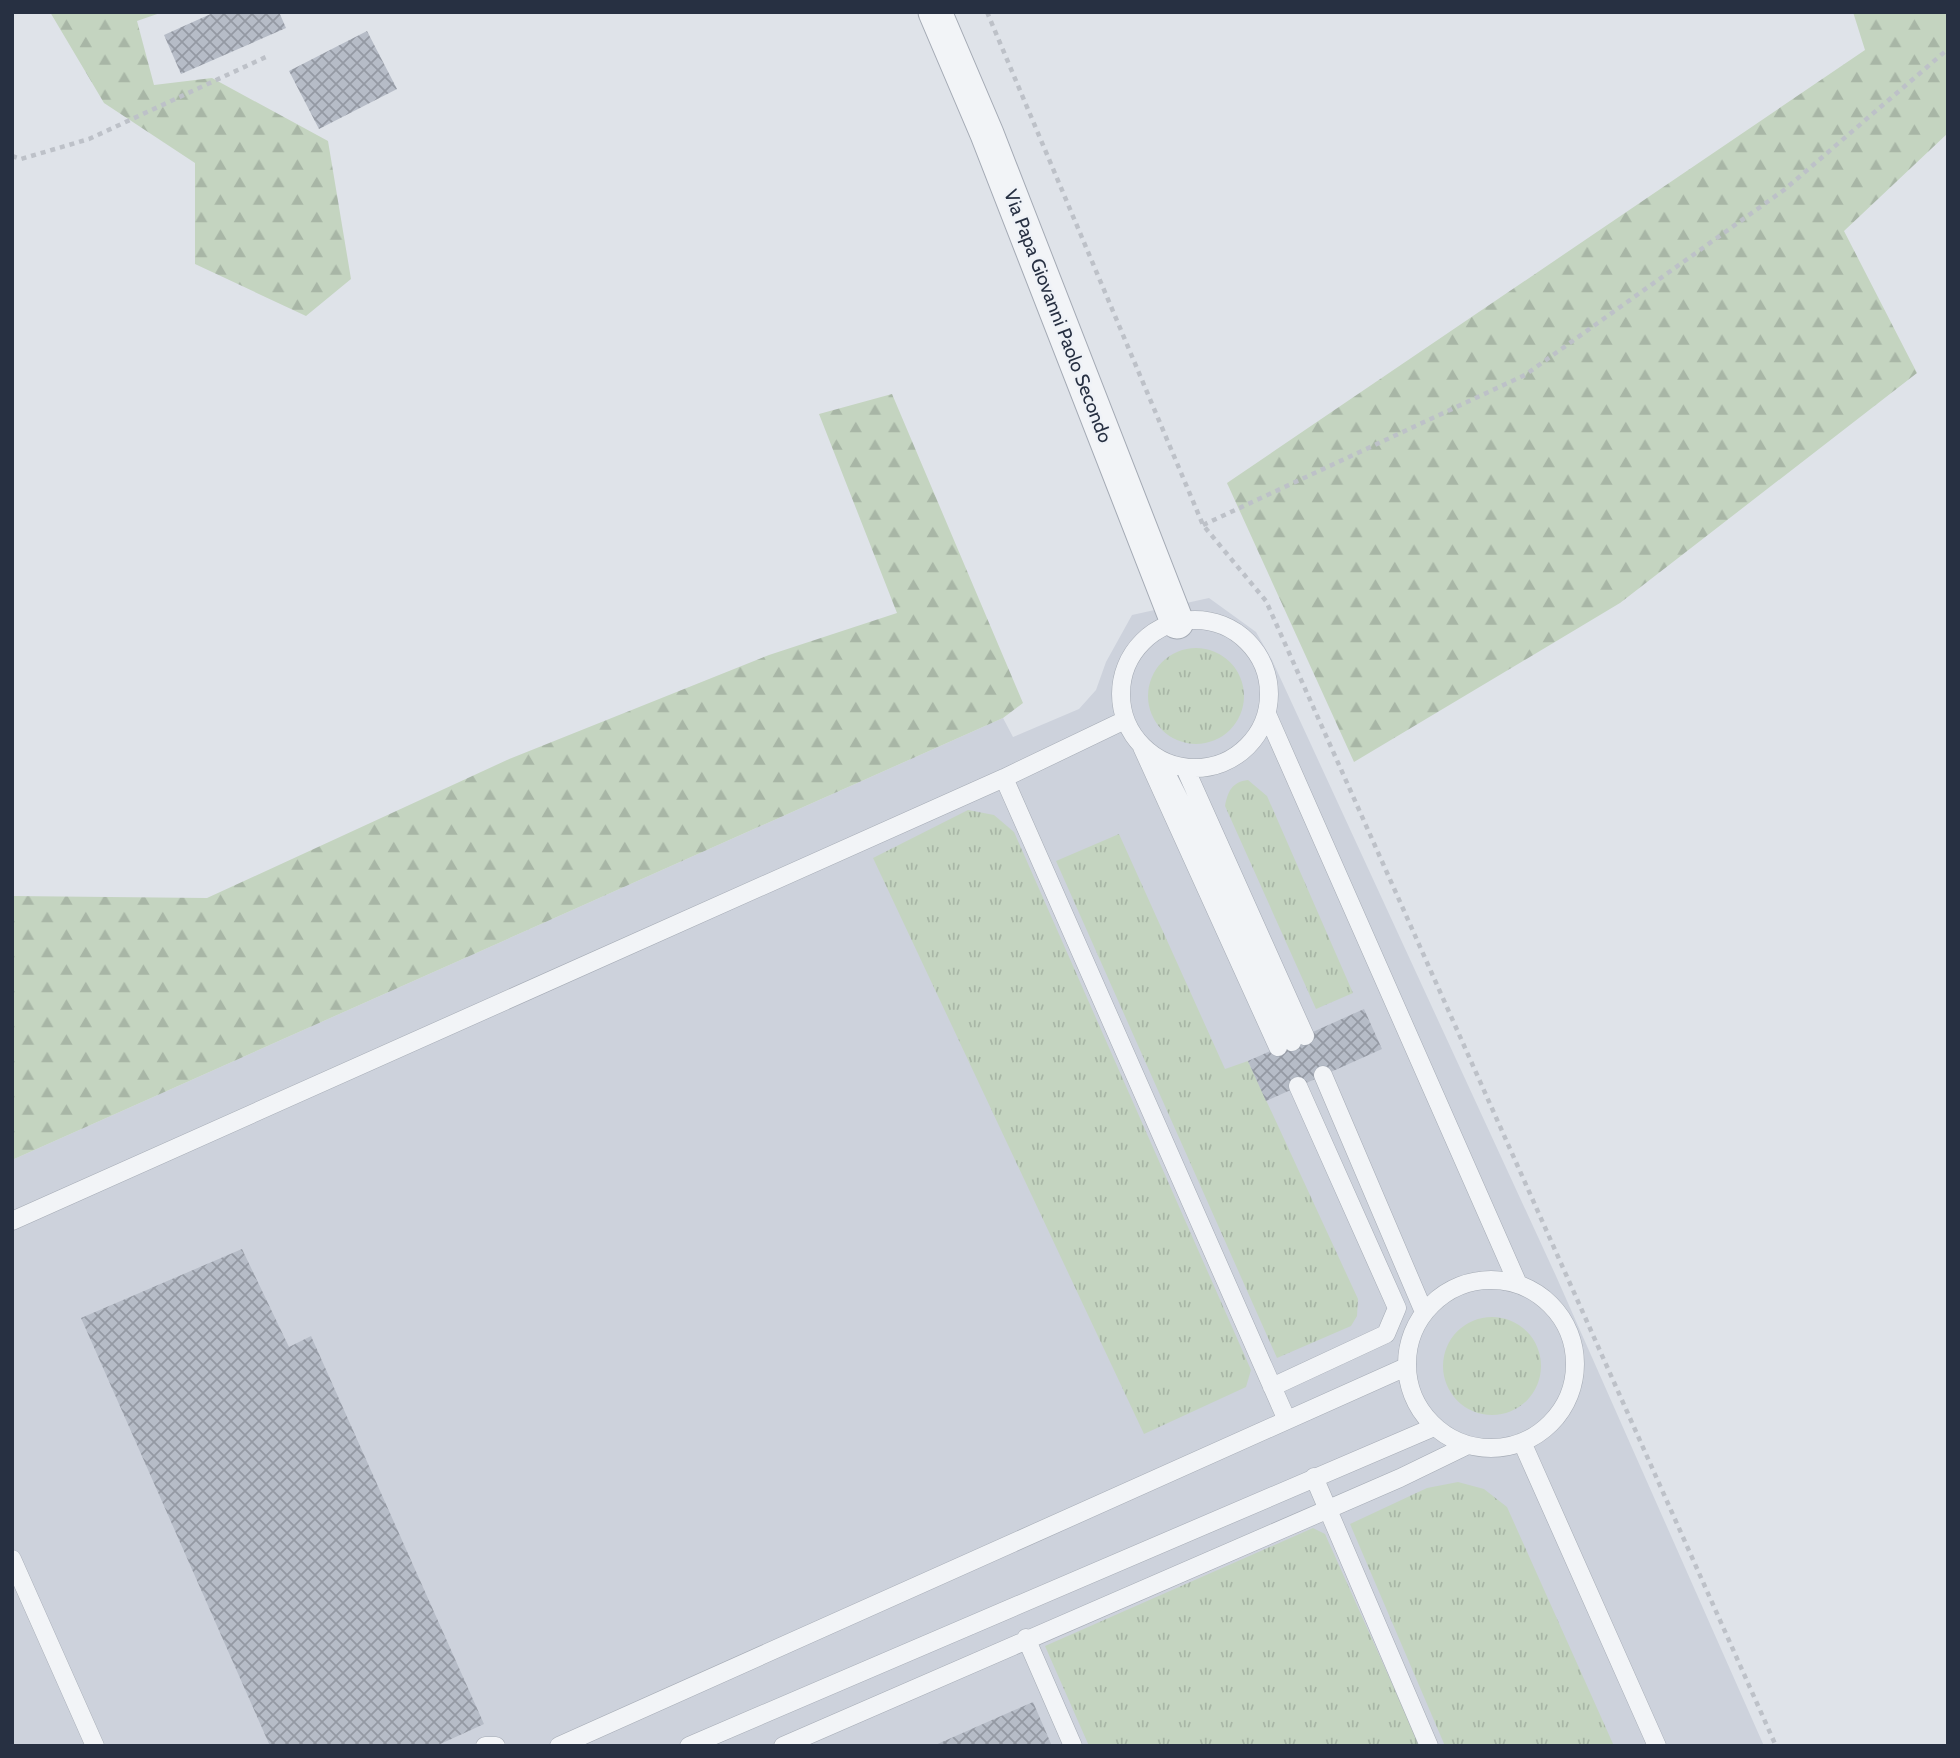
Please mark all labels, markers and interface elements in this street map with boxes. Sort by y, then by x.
street label: Via Papa Giovanni Paolo Secondo [999,186,1117,446]

